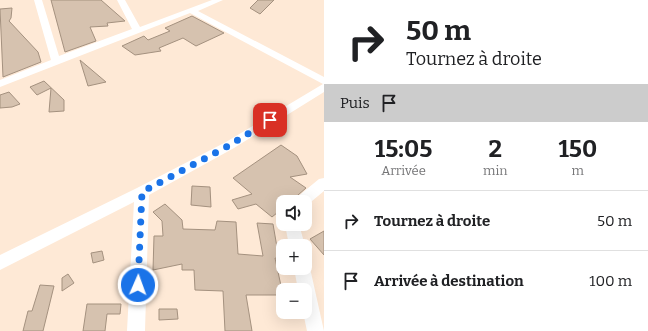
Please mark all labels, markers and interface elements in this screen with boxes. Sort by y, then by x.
text: 50 m [406,14,471,47]
icon: right [340,16,392,68]
text: Tournez à droite [406,48,542,70]
icon: arrive [378,92,400,114]
text: Puis [340,94,370,112]
pin [253,103,287,137]
icon: arrive [259,109,281,131]
text: 15:05 [375,135,432,163]
text: 2 [489,135,502,163]
text: 150 [558,135,597,163]
text: Arrivée [381,163,426,178]
text: min [483,163,508,178]
text: m [572,163,584,178]
map controls [276,195,312,319]
button: sound [276,195,312,231]
icon: right [340,210,362,232]
text: Tournez à droite [374,212,490,230]
text: 50 m [597,212,632,230]
button: + [276,239,312,275]
position arrow [117,264,159,306]
icon: arrive [340,270,362,292]
text: Arrivée à destination [374,272,524,290]
text: 100 m [589,272,632,290]
button: − [276,283,312,319]

